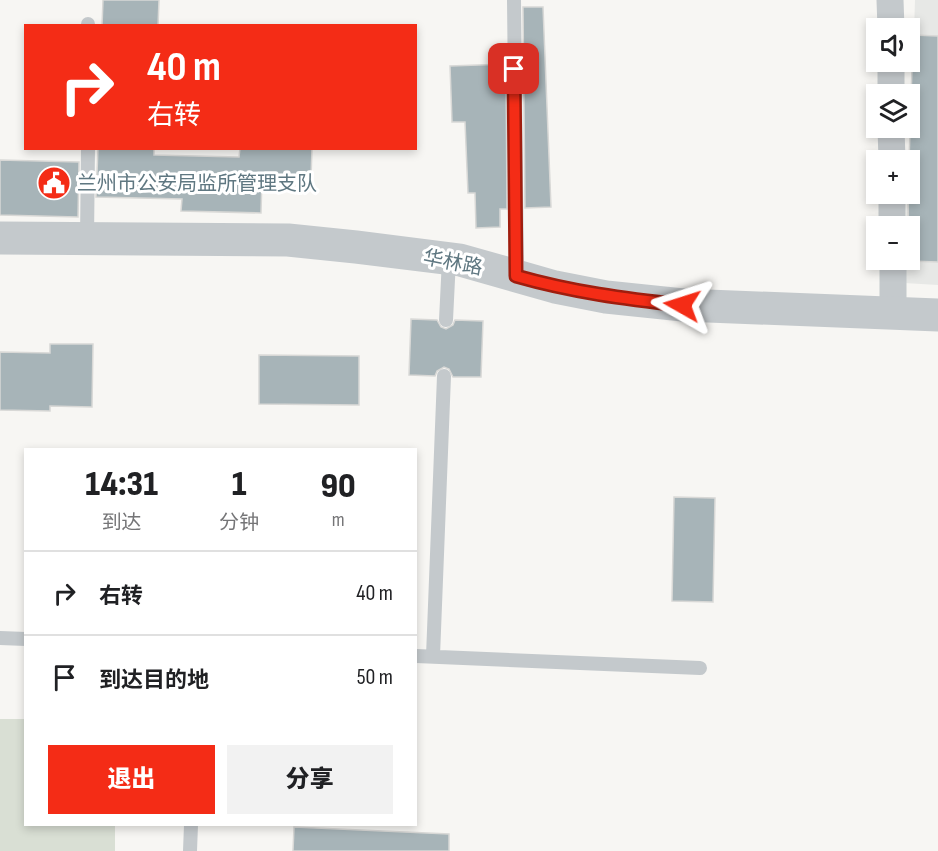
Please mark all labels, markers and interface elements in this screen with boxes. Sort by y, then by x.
map controls [866,18,920,270]
button: sound [866,18,920,72]
text: 40 m [147,42,221,93]
pin [488,43,539,94]
icon: right [48,48,126,126]
icon: arrive [497,52,530,85]
button: layers [866,84,920,138]
text: 右转 [147,100,201,132]
button: + [866,150,920,204]
public building icon: 兰州市公安局监所管理支队 [36,165,72,201]
place label: 兰州市公安局监所管理支队 [77,172,317,196]
button: − [866,216,920,270]
street label: 华林路 [421,245,485,280]
position arrow [650,273,714,337]
text: 14:31 [85,463,158,506]
text: 1 [232,463,247,506]
text: 90 [320,465,356,508]
text: m [332,508,345,532]
text: 到达 [102,511,142,535]
text: 分钟 [219,511,259,535]
icon: right [48,577,81,610]
text: 40 m [356,580,393,607]
text: 右转 [99,583,143,610]
icon: arrive [48,661,81,694]
text: 50 m [357,664,393,691]
text: 到达目的地 [99,667,209,694]
button: 退出 [48,745,215,814]
button: 分享 [227,745,393,814]

